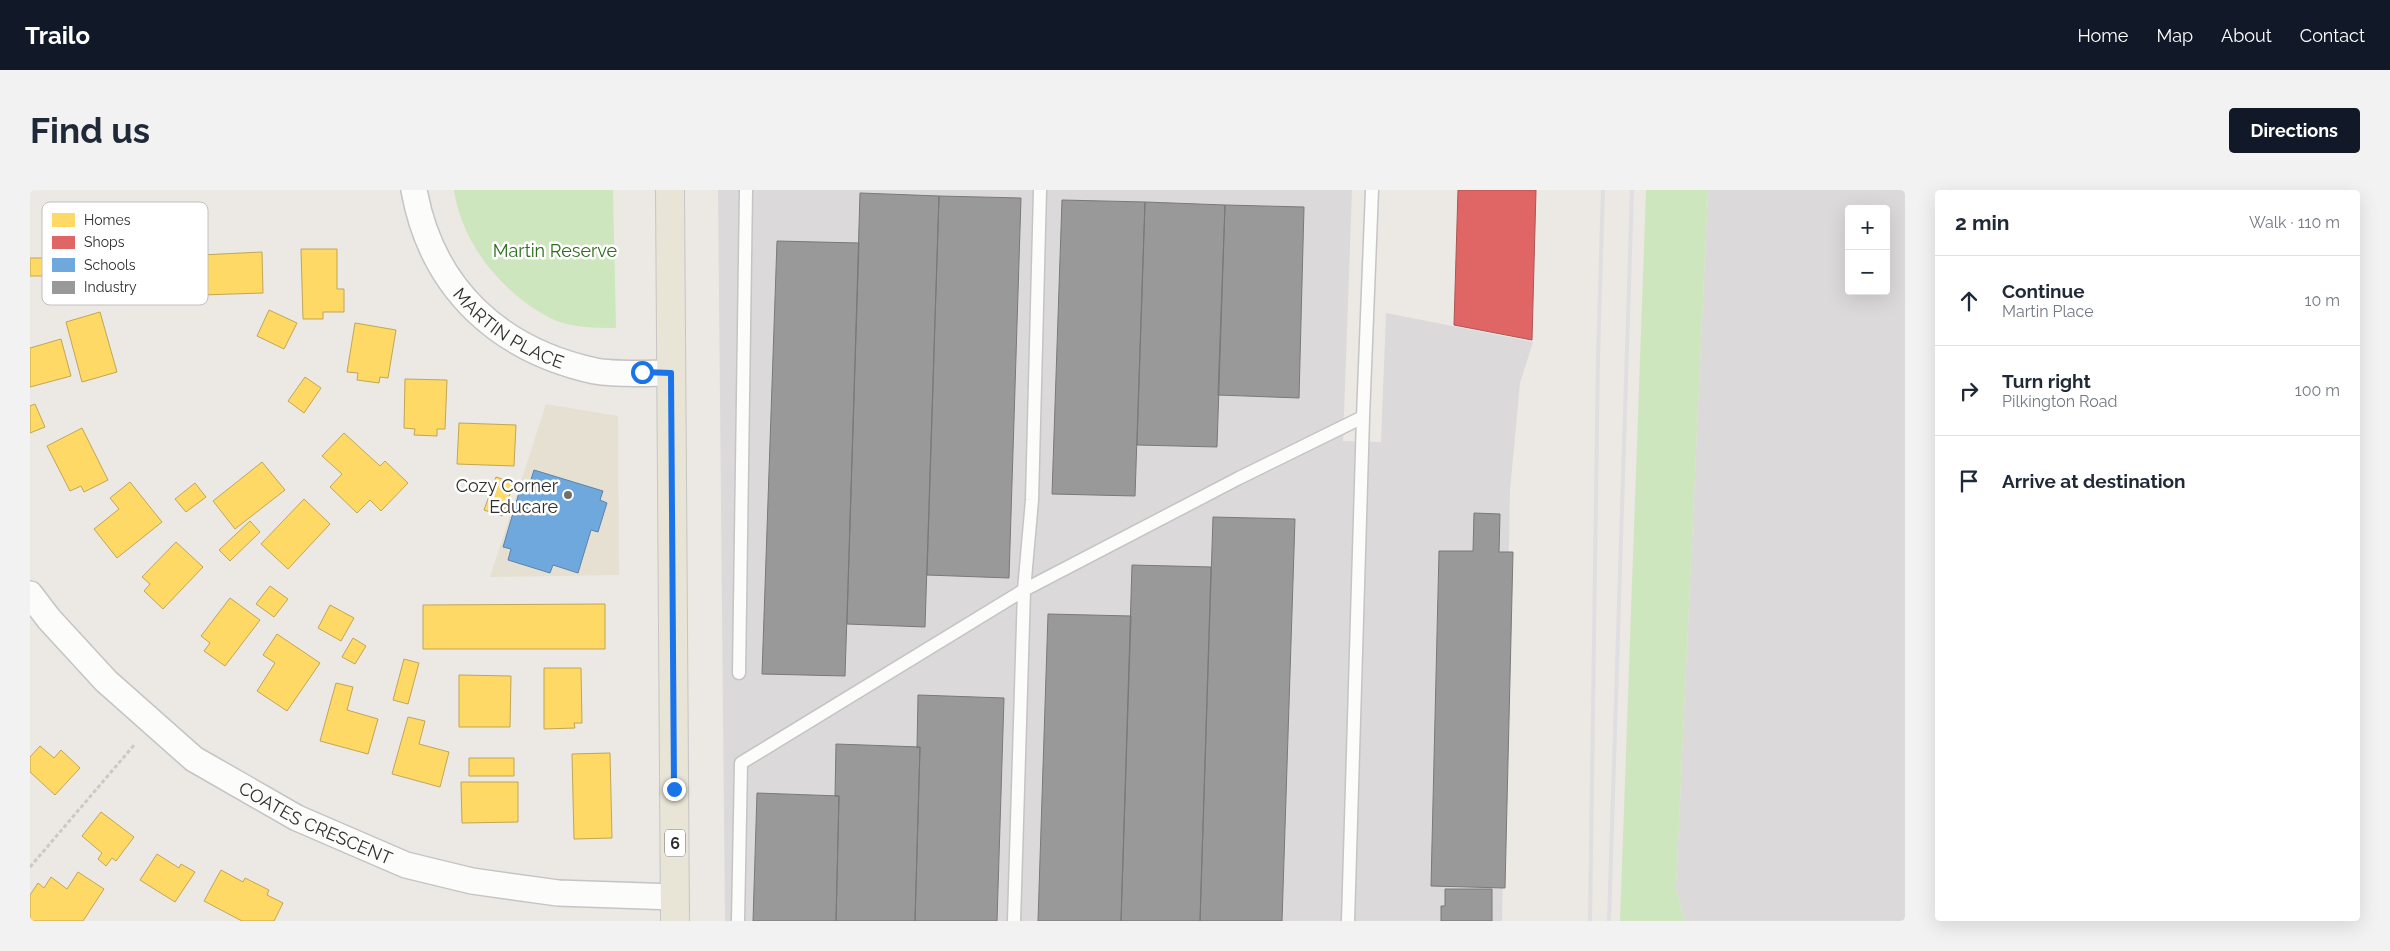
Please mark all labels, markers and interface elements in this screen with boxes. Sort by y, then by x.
text: Trailo [25,21,90,50]
text: Home [2077,25,2128,46]
text: Map [2156,25,2193,46]
text: About [2221,25,2272,46]
text: Contact [2300,25,2365,46]
button: Directions [2229,108,2360,153]
text: Find us [30,110,150,151]
legend [42,202,208,305]
map controls [1845,205,1890,295]
button: + [1845,205,1890,250]
text: 2 min [1955,210,2009,235]
text: Homes [84,212,131,228]
text: Walk · 110 m [2249,213,2340,232]
text: Shops [84,234,125,250]
park label: Martin Reserve [493,240,618,261]
button: − [1845,250,1890,295]
text: Schools [84,257,136,273]
text: Industry [84,279,137,295]
text: Continue [2002,280,2085,302]
street label: MARTIN PLACE [449,283,567,372]
icon: ahead [1955,287,1983,315]
text: 10 m [2305,291,2340,310]
text: Martin Place [2002,302,2094,321]
route start [631,361,654,384]
text: Turn right [2002,370,2091,392]
icon: right [1955,377,1983,405]
text: 100 m [2295,381,2340,400]
text: Pilkington Road [2002,392,2118,411]
icon: arrive [1955,467,1983,495]
text: Arrive at destination [2002,470,2186,492]
place label: Cozy Corner Educare [456,475,559,517]
marker: Cozy Corner Educare [562,489,574,501]
street label: COATES CRESCENT [236,777,396,868]
route end [663,778,686,801]
road number: 6 [665,830,685,856]

